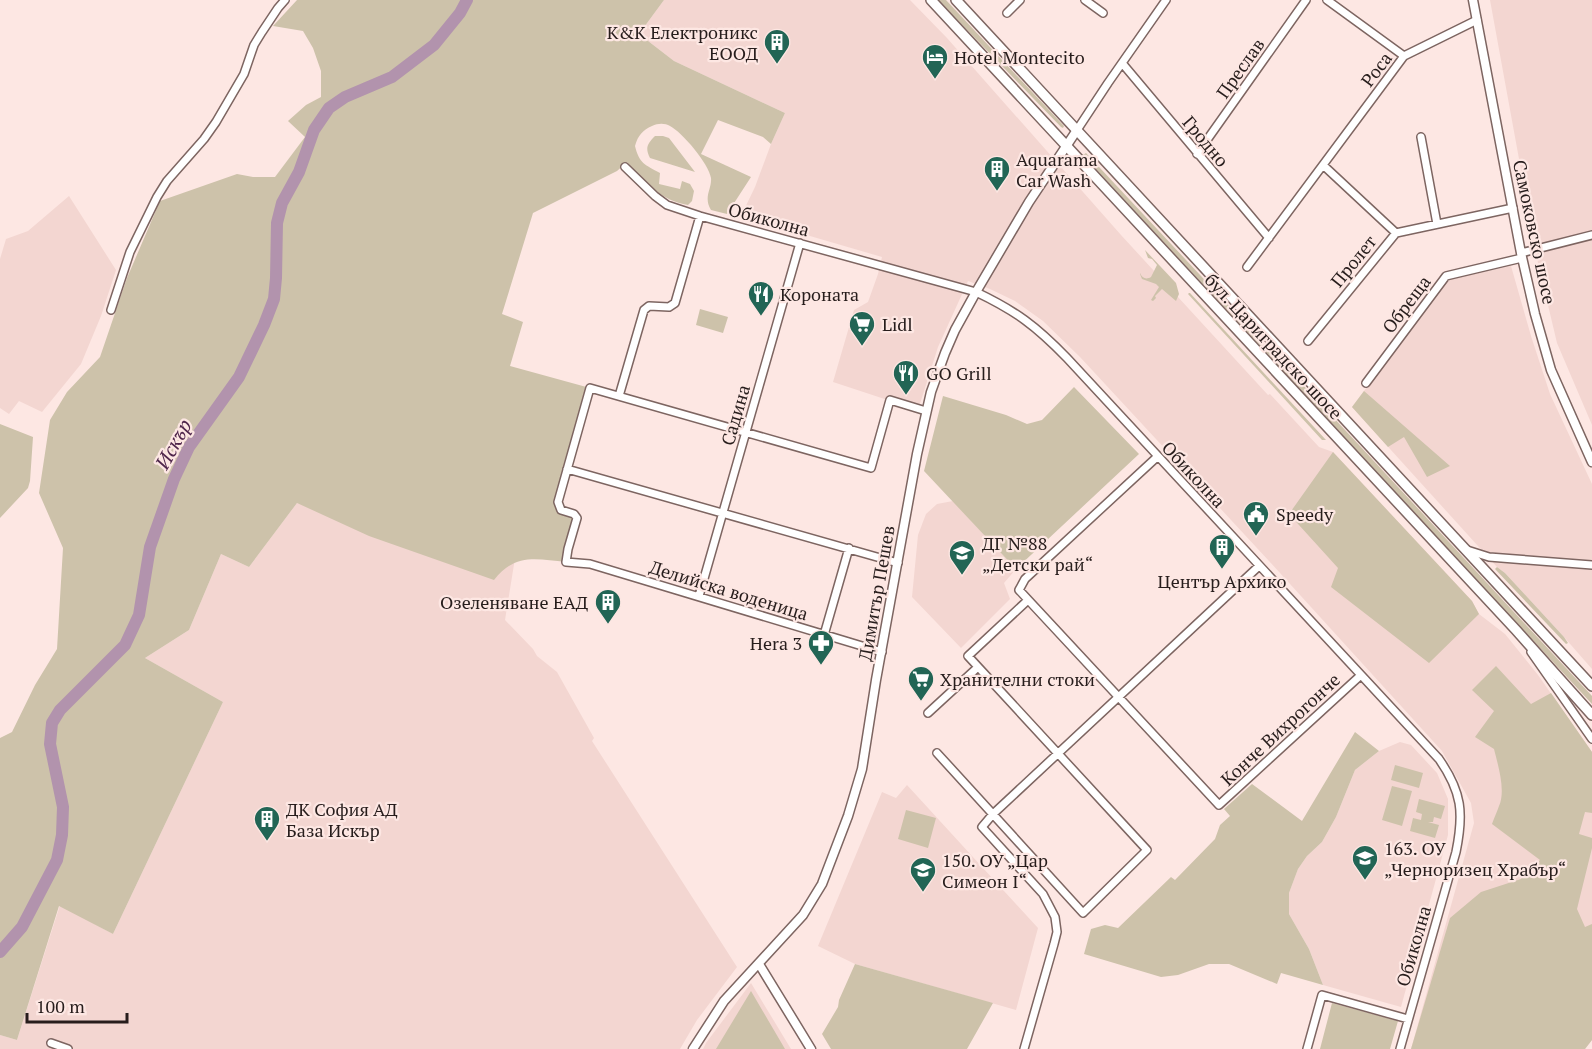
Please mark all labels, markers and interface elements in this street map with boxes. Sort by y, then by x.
place label: K&K Електроникс ЕООД [607,20,759,65]
building icon: K&K Електроникс ЕООД [762,27,792,65]
street label: Преслав [1211,33,1269,103]
hotel icon: Hotel Montecito [920,42,950,80]
place label: Hotel Montecito [954,45,1085,69]
street label: Роса [1355,47,1397,91]
street label: Гродно [1178,110,1234,172]
place label: Aquarama Car Wash [1016,147,1098,192]
building icon: Aquarama Car Wash [982,154,1012,192]
street label: Самоковско шосе [1508,158,1562,306]
street label: Обиколна [726,197,812,241]
street label: Пролет [1325,230,1381,292]
street label: бул. Цариградско шосе [1200,268,1348,424]
street label: Обреща [1376,270,1436,338]
restaurant icon: Короната [746,279,776,317]
place label: Короната [780,282,859,306]
supermarket icon: Lidl [847,309,877,347]
place label: Lidl [882,312,913,336]
restaurant icon: GO Grill [891,358,921,396]
place label: GO Grill [926,361,992,385]
street label: Садина [715,382,755,448]
water label: Искър [148,414,198,475]
street label: Обиколна [1157,435,1231,513]
public building icon: Speedy [1241,499,1271,537]
place label: Speedy [1276,502,1334,526]
street label: Димитър Пешев [852,523,900,663]
place label: ДГ №88 „Детски рай“ [982,531,1093,576]
building icon: Център Архико [1207,532,1237,570]
school or university icon: ДГ №88 „Детски рай“ [947,538,977,576]
street label: Делийска воденица [647,554,811,626]
place label: Център Архико [1158,569,1286,593]
building icon: Озеленяване ЕАД [593,587,623,625]
place label: Озеленяване ЕАД [440,590,589,614]
pharmacy icon: Hera 3 [806,628,836,666]
place label: Hera 3 [750,631,802,655]
supermarket icon: Хранителни стоки [906,664,936,702]
place label: Хранителни стоки [940,667,1095,691]
street label: Конче Вихрогонче [1215,667,1345,791]
place label: ДК София АД База Искър [286,797,398,842]
building icon: ДК София АД База Искър [252,804,282,842]
place label: 163. ОУ „Черноризец Храбър“ [1384,836,1566,881]
school or university icon: 163. ОУ „Черноризец Храбър“ [1350,843,1380,881]
place label: 150. ОУ „Цар Симеон I“ [942,848,1048,893]
school or university icon: 150. ОУ „Цар Симеон I“ [908,855,938,893]
street label: Обиколна [1390,903,1436,989]
scale bar [27,986,128,1024]
text: 100 m [36,994,85,1018]

